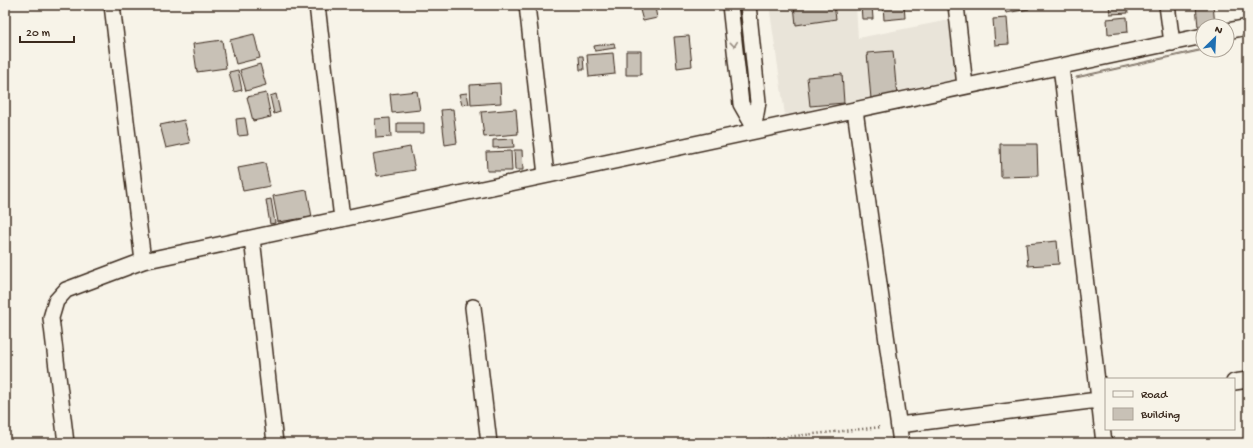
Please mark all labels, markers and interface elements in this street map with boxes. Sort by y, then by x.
scale bar [20,18,74,44]
north arrow [1195,18,1235,58]
text: N [1213,24,1224,38]
text: 20 m [26,27,51,41]
one-way arrow [729,41,738,47]
legend [1105,378,1235,430]
text: Road [1141,389,1168,403]
text: Building [1140,409,1180,423]

